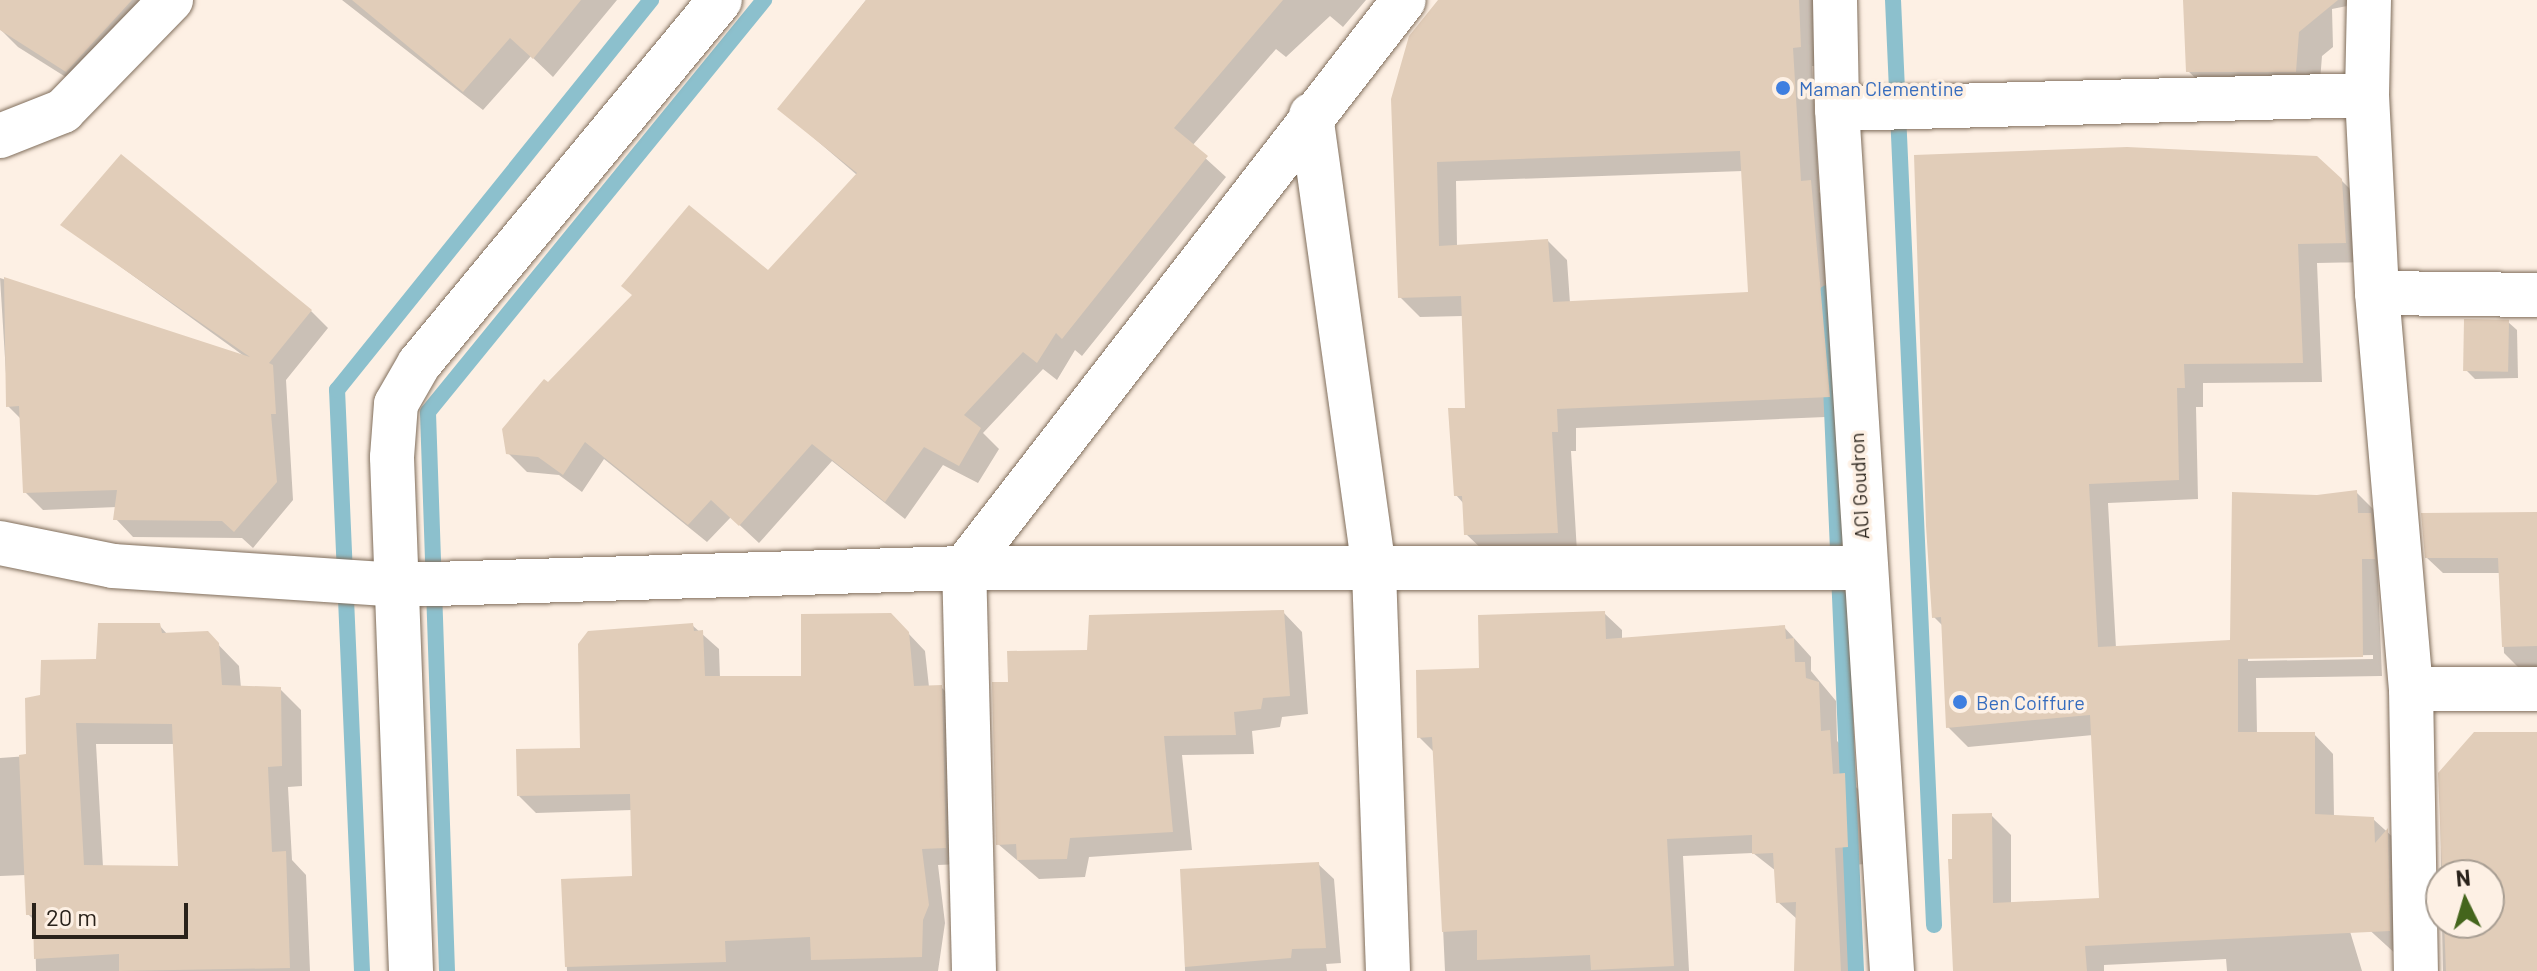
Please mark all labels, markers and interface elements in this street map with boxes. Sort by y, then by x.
place label: Maman Clementine [1799,76,1964,100]
marker: Maman Clementine [1774,79,1792,97]
street label: ACI Goudron [1844,432,1874,540]
place label: Ben Coiffure [1976,690,2085,714]
marker: Ben Coiffure [1951,693,1969,711]
north arrow [2425,859,2505,939]
text: N [2455,863,2472,891]
scale bar [36,887,192,937]
text: 20 m [46,902,97,931]

